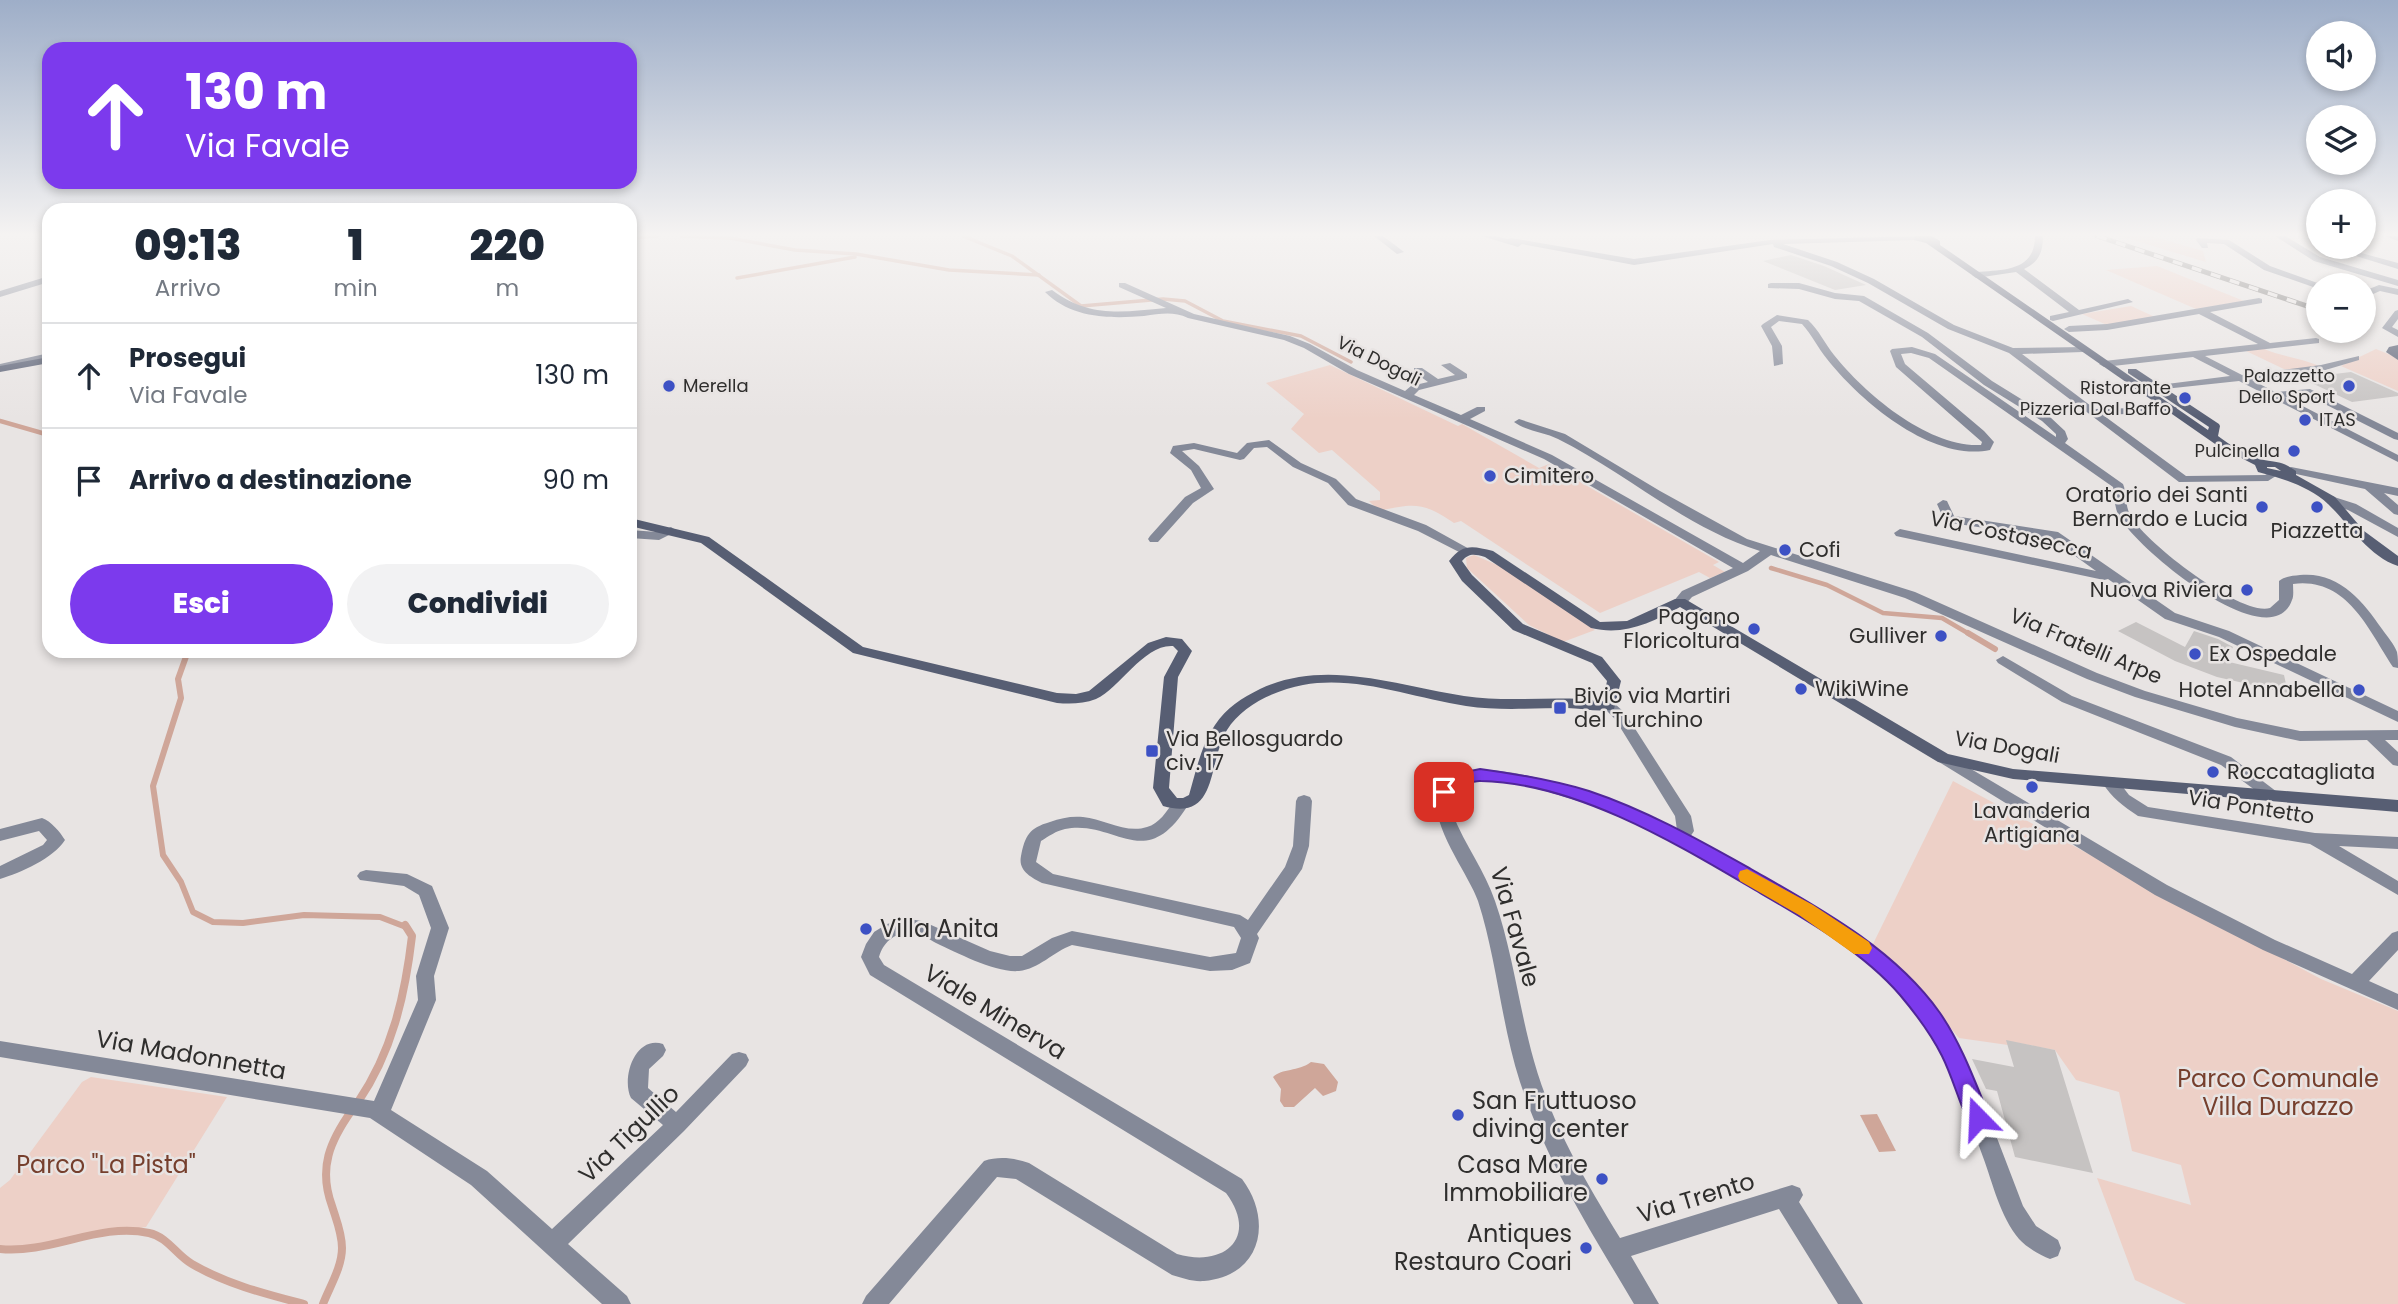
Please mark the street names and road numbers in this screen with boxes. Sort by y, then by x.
street label: Via Dogali [1333,329,1426,392]
street label: Via Costasecca [1927,503,2095,566]
street label: Via Fratelli Arpe [2006,600,2167,691]
street label: Via Dogali [1952,723,2062,770]
street label: Via Pontetto [2186,782,2316,831]
street label: Via Favale [1483,863,1548,991]
street label: Viale Minerva [918,956,1073,1067]
street label: Via Madonnetta [93,1022,289,1087]
street label: Via Tigullio [571,1077,686,1190]
street label: Via Trento [1633,1164,1759,1231]

